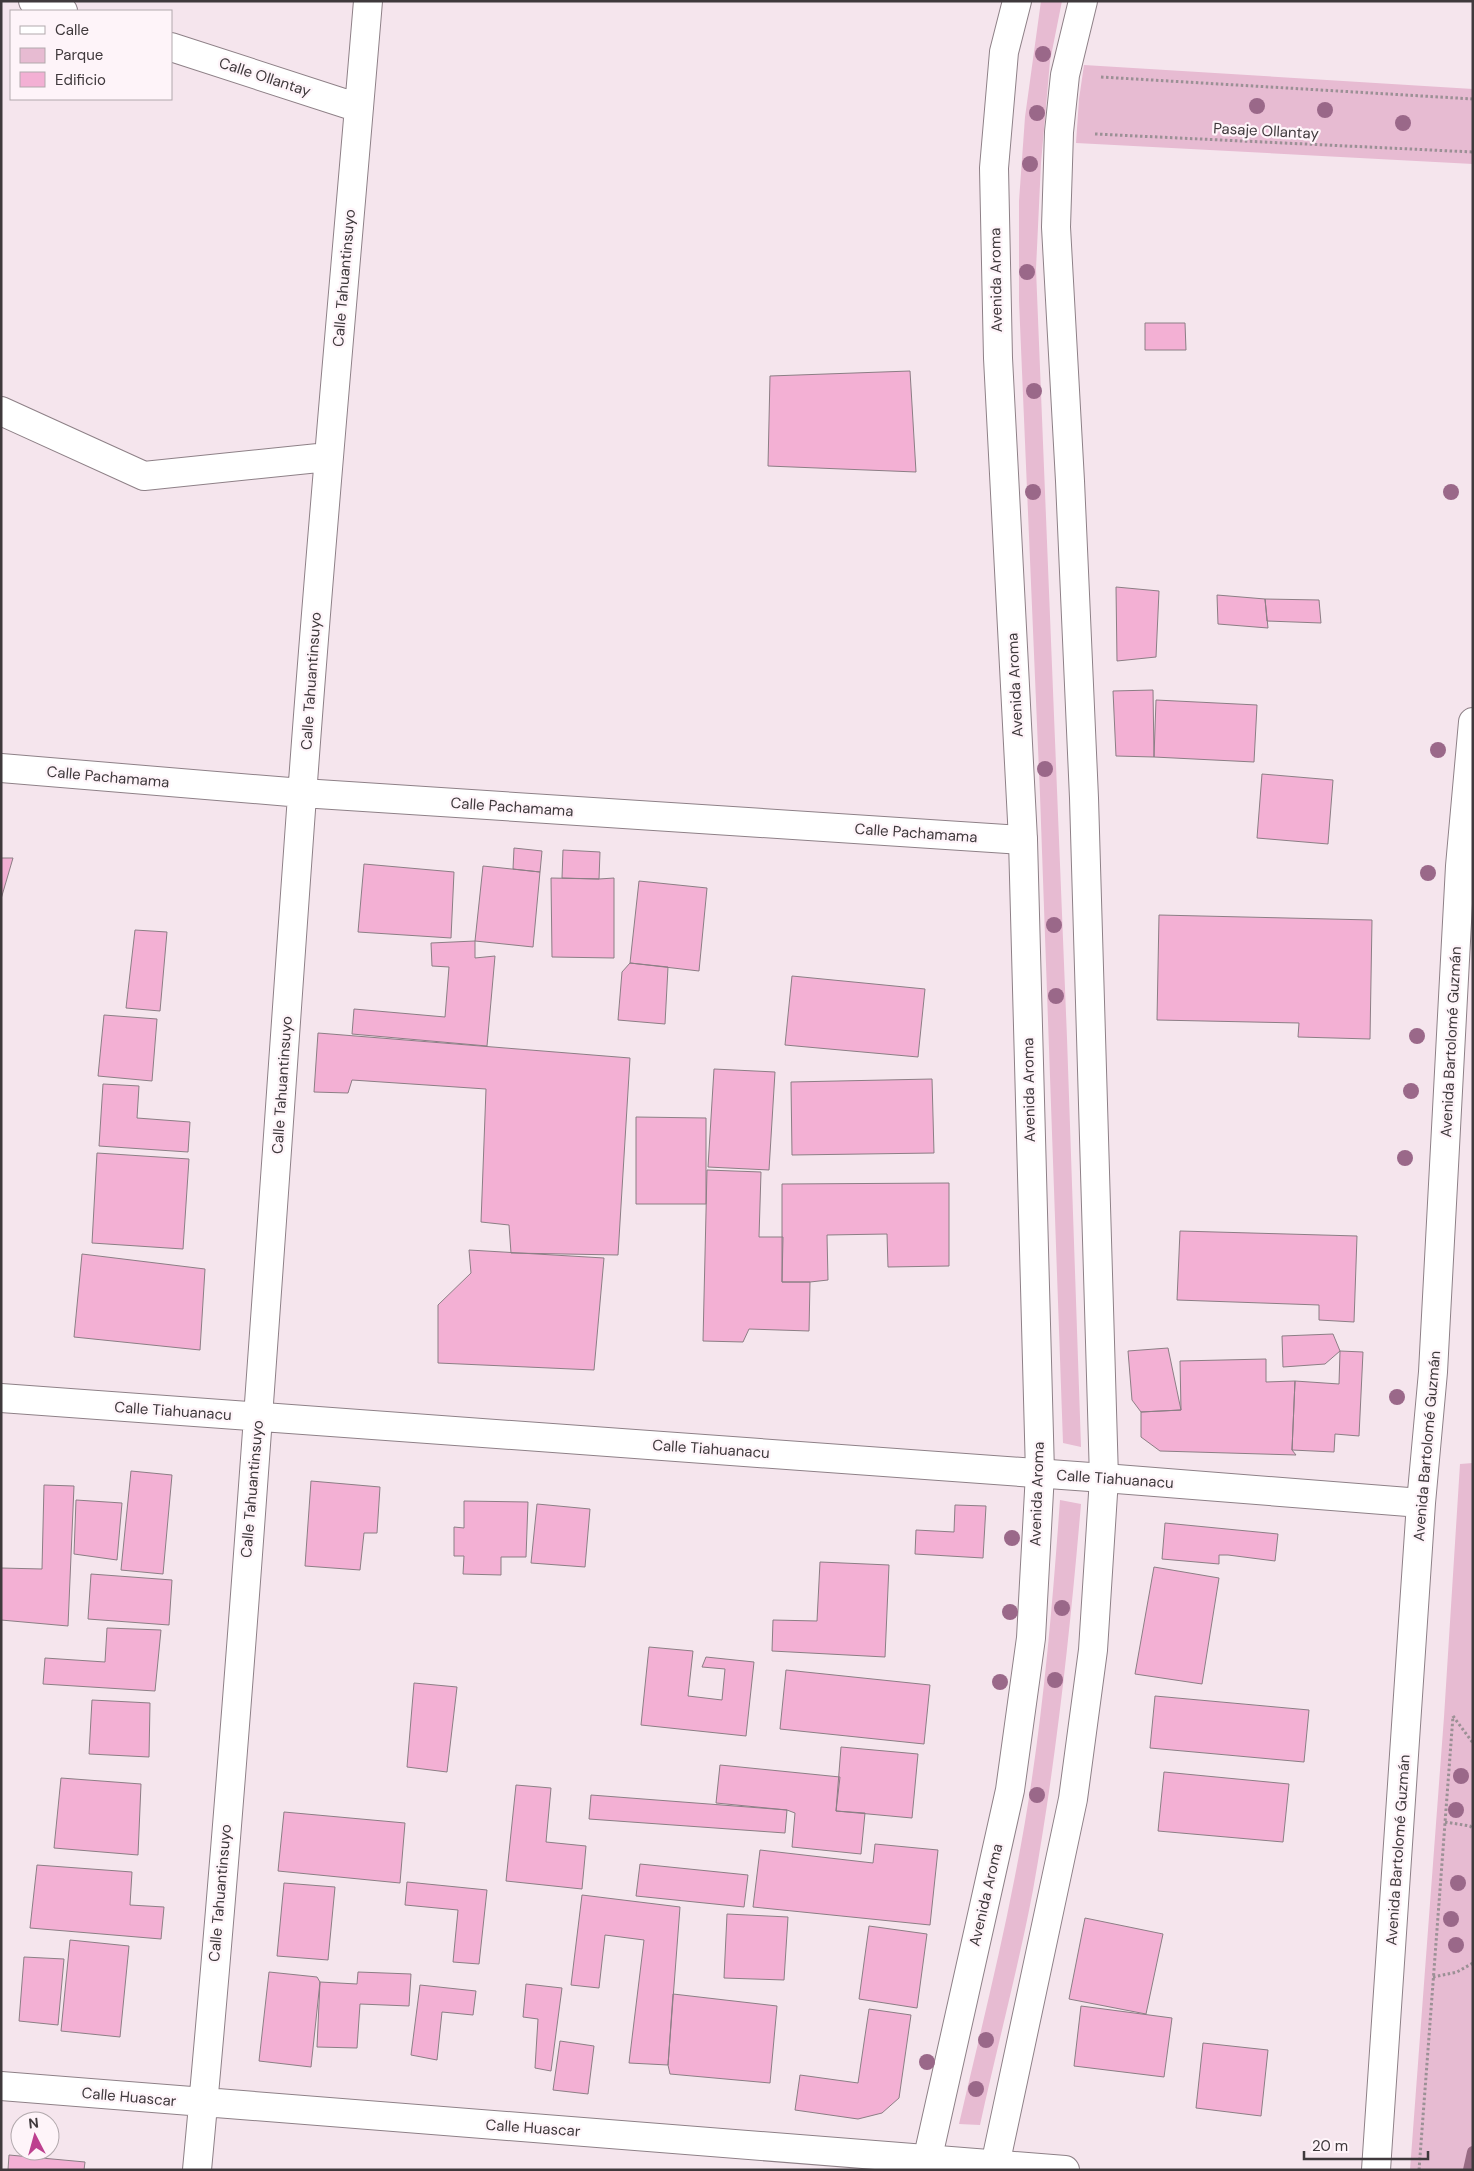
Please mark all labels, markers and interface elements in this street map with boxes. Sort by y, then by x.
legend [10,10,172,100]
text: Calle [55,20,89,40]
text: Parque [55,45,103,65]
street label: Calle Ollantay [217,53,314,101]
text: Edificio [55,70,106,90]
street label: Pasaje Ollantay [1213,118,1320,144]
street label: Calle Tahuantinsuyo [328,208,360,348]
street label: Avenida Aroma [985,228,1007,332]
street label: Calle Tahuantinsuyo [296,611,326,751]
street label: Avenida Aroma [1002,632,1028,738]
street label: Calle Pachamama [46,762,170,792]
street label: Calle Pachamama [450,793,574,821]
street label: Calle Pachamama [854,819,978,847]
street label: Avenida Bartolomé Guzmán [1436,946,1466,1138]
street label: Calle Tahuantinsuyo [267,1015,297,1155]
street label: Avenida Aroma [1018,1038,1040,1142]
street label: Avenida Bartolomé Guzmán [1409,1350,1445,1542]
street label: Calle Tiahuanacu [114,1397,232,1425]
street label: Calle Tahuantinsuyo [236,1419,268,1559]
street label: Calle Tiahuanacu [652,1435,770,1463]
street label: Avenida Aroma [1025,1441,1049,1547]
street label: Calle Tiahuanacu [1056,1465,1174,1493]
street label: Avenida Bartolomé Guzmán [1381,1754,1415,1946]
street label: Calle Tahuantinsuyo [204,1823,236,1963]
street label: Avenida Aroma [964,1842,1008,1948]
street label: Calle Huascar [81,2083,178,2111]
north arrow [10,2111,60,2161]
text: N [28,2114,40,2133]
street label: Calle Huascar [485,2115,581,2141]
scale bar [1304,2128,1428,2160]
text: 20 m [1312,2136,1348,2156]

